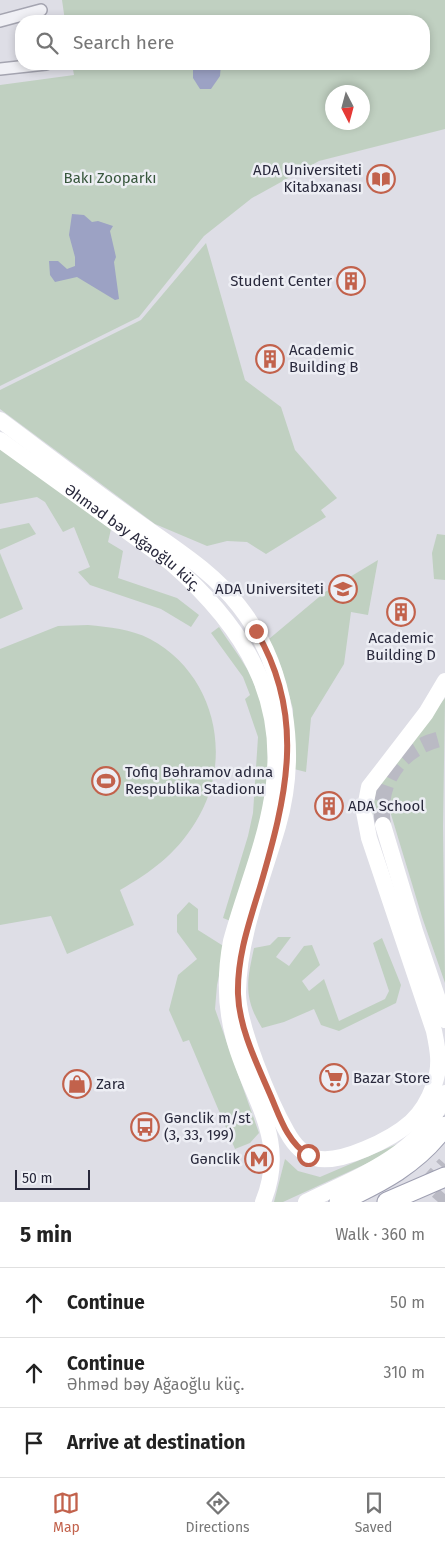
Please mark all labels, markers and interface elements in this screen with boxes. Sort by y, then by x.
search box [15,15,430,70]
icon: search [33,29,61,57]
text: Search here [73,31,174,54]
north arrow [325,85,370,130]
place label: ADA Universiteti Kitabxanası [253,161,362,196]
library icon: ADA Universiteti Kitabxanası [366,164,396,194]
park label: Bakı Zooparkı [64,169,156,187]
building icon: Student Center [336,266,366,296]
place label: Student Center [230,272,332,290]
place label: Academic Building B [289,341,358,376]
building icon: Academic Building B [255,344,285,374]
street label: Əhməd bəy Ağaoğlu küç. [61,480,205,595]
school or university icon: ADA Universiteti [328,574,358,604]
place label: ADA Universiteti [215,580,324,598]
building icon: Academic Building D [386,597,416,627]
route end [245,620,268,643]
place label: Academic Building D [366,629,436,664]
place label: Tofiq Bəhramov adına Respublika Stadionu [125,763,273,798]
sports icon: Tofiq Bəhramov adına Respublika Stadionu [91,766,121,796]
building icon: ADA School [314,791,344,821]
place label: ADA School [348,797,425,815]
supermarket icon: Bazar Store [319,1063,349,1093]
shop icon: Zara [62,1069,92,1099]
place label: Bazar Store [353,1069,430,1087]
place label: Zara [96,1075,125,1093]
place label: Gənclik m/st (3, 33, 199) [164,1109,251,1144]
bus stop icon: Gənclik m/st (3, 33, 199) [130,1112,160,1142]
metro station icon: Gənclik [244,1144,274,1174]
route start [297,1144,320,1167]
place label: Gənclik [190,1150,240,1168]
scale bar [15,1167,90,1190]
text: 50 m [22,1170,53,1187]
text: 5 min [20,1222,72,1248]
text: Walk · 360 m [335,1225,425,1244]
icon: ahead [20,1289,48,1317]
text: Continue [67,1291,145,1314]
text: 50 m [390,1293,425,1312]
text: Continue [67,1352,145,1375]
icon: ahead [20,1359,48,1387]
text: 310 m [384,1363,425,1382]
text: Əhməd bəy Ağaoğlu küç. [67,1375,244,1394]
icon: arrive [20,1429,48,1457]
text: Arrive at destination [67,1431,246,1454]
tab: Map [52,1489,80,1536]
tab: Directions [185,1489,250,1536]
tab: Saved [355,1489,393,1536]

